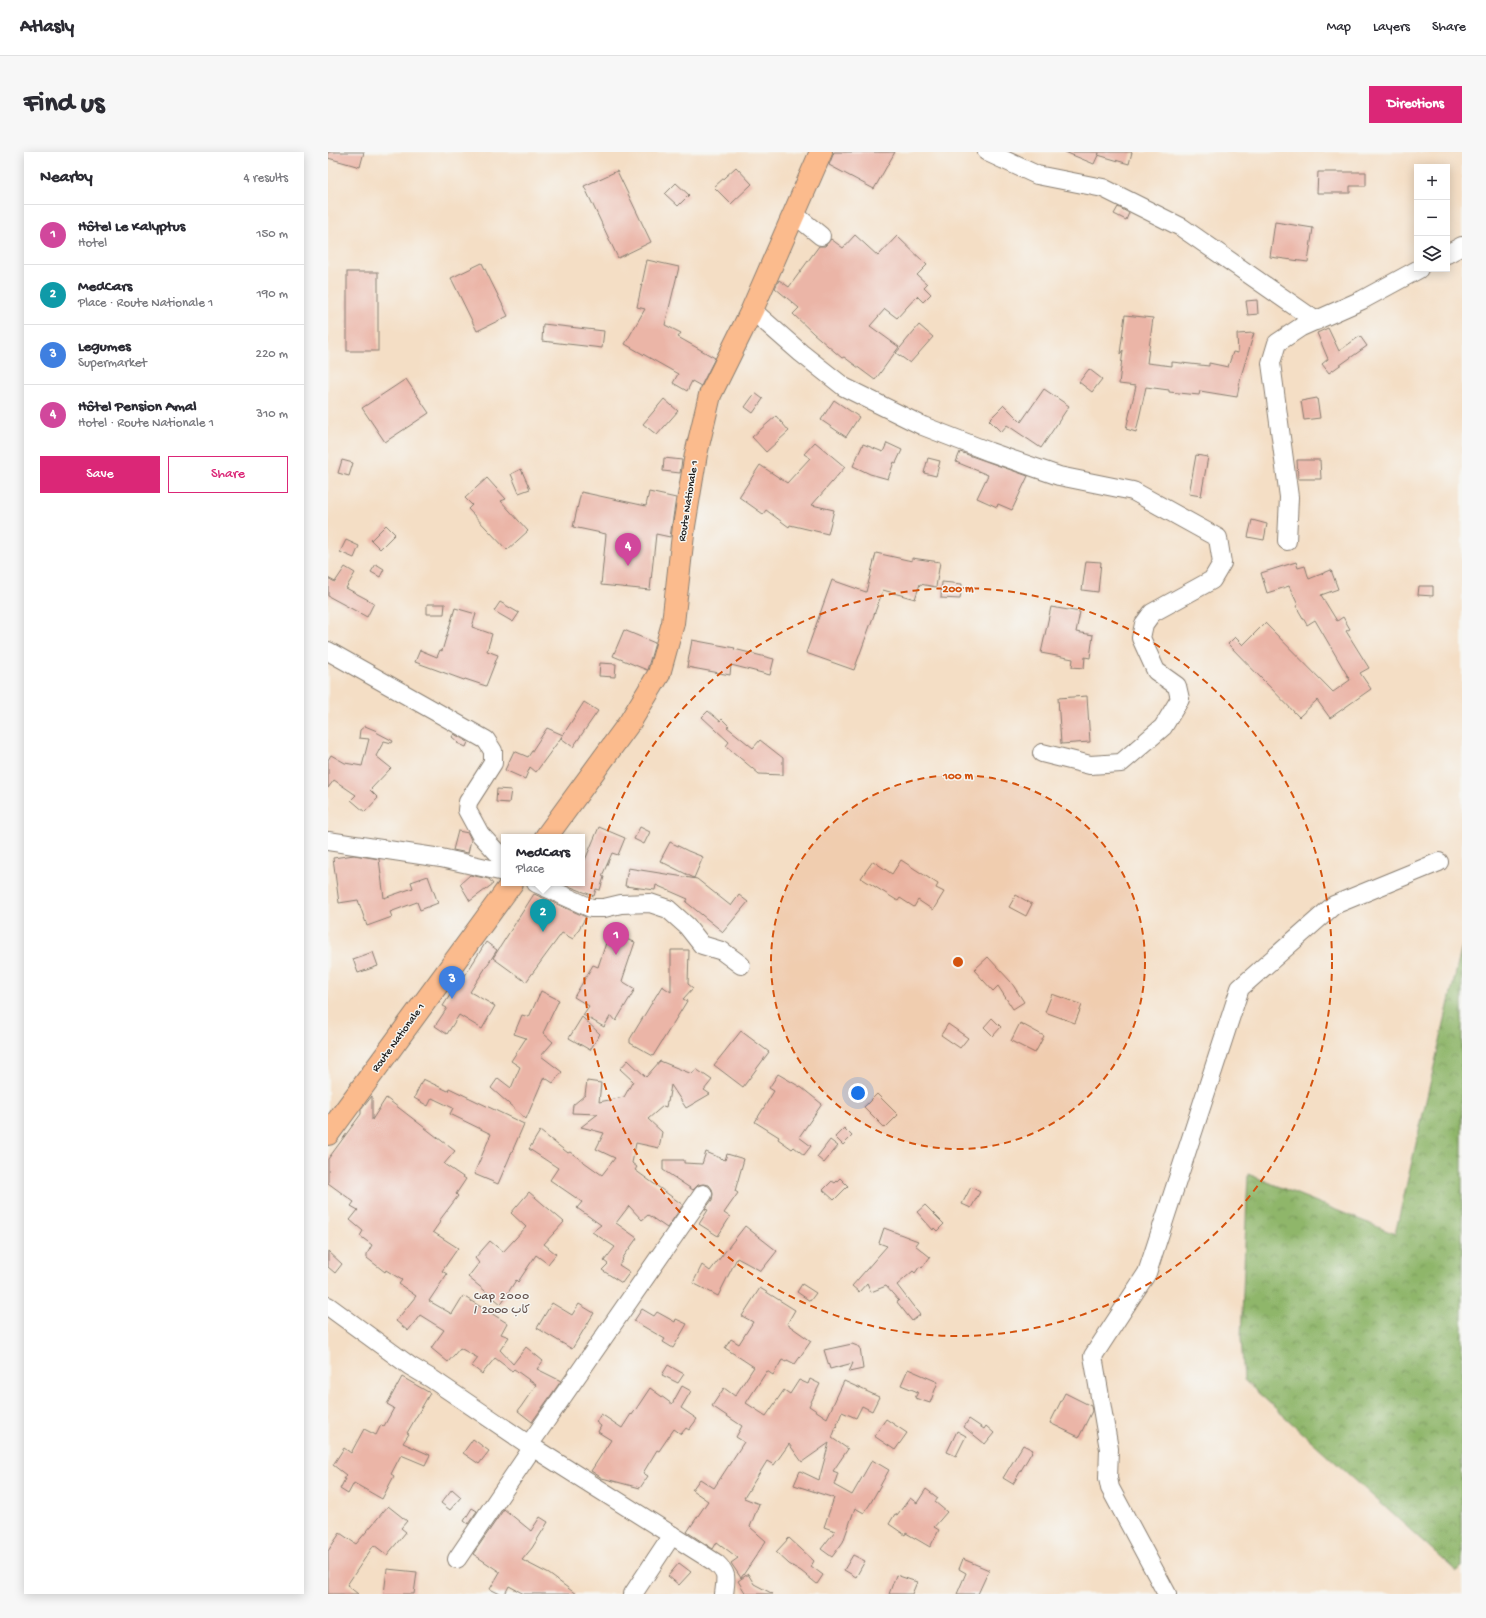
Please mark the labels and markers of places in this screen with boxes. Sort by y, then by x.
pin: 4 [615,533,641,566]
pin: 2 [530,899,556,932]
pin: 1 [603,922,629,955]
centre of rings [951,955,965,969]
pin: 3 [439,966,465,999]

